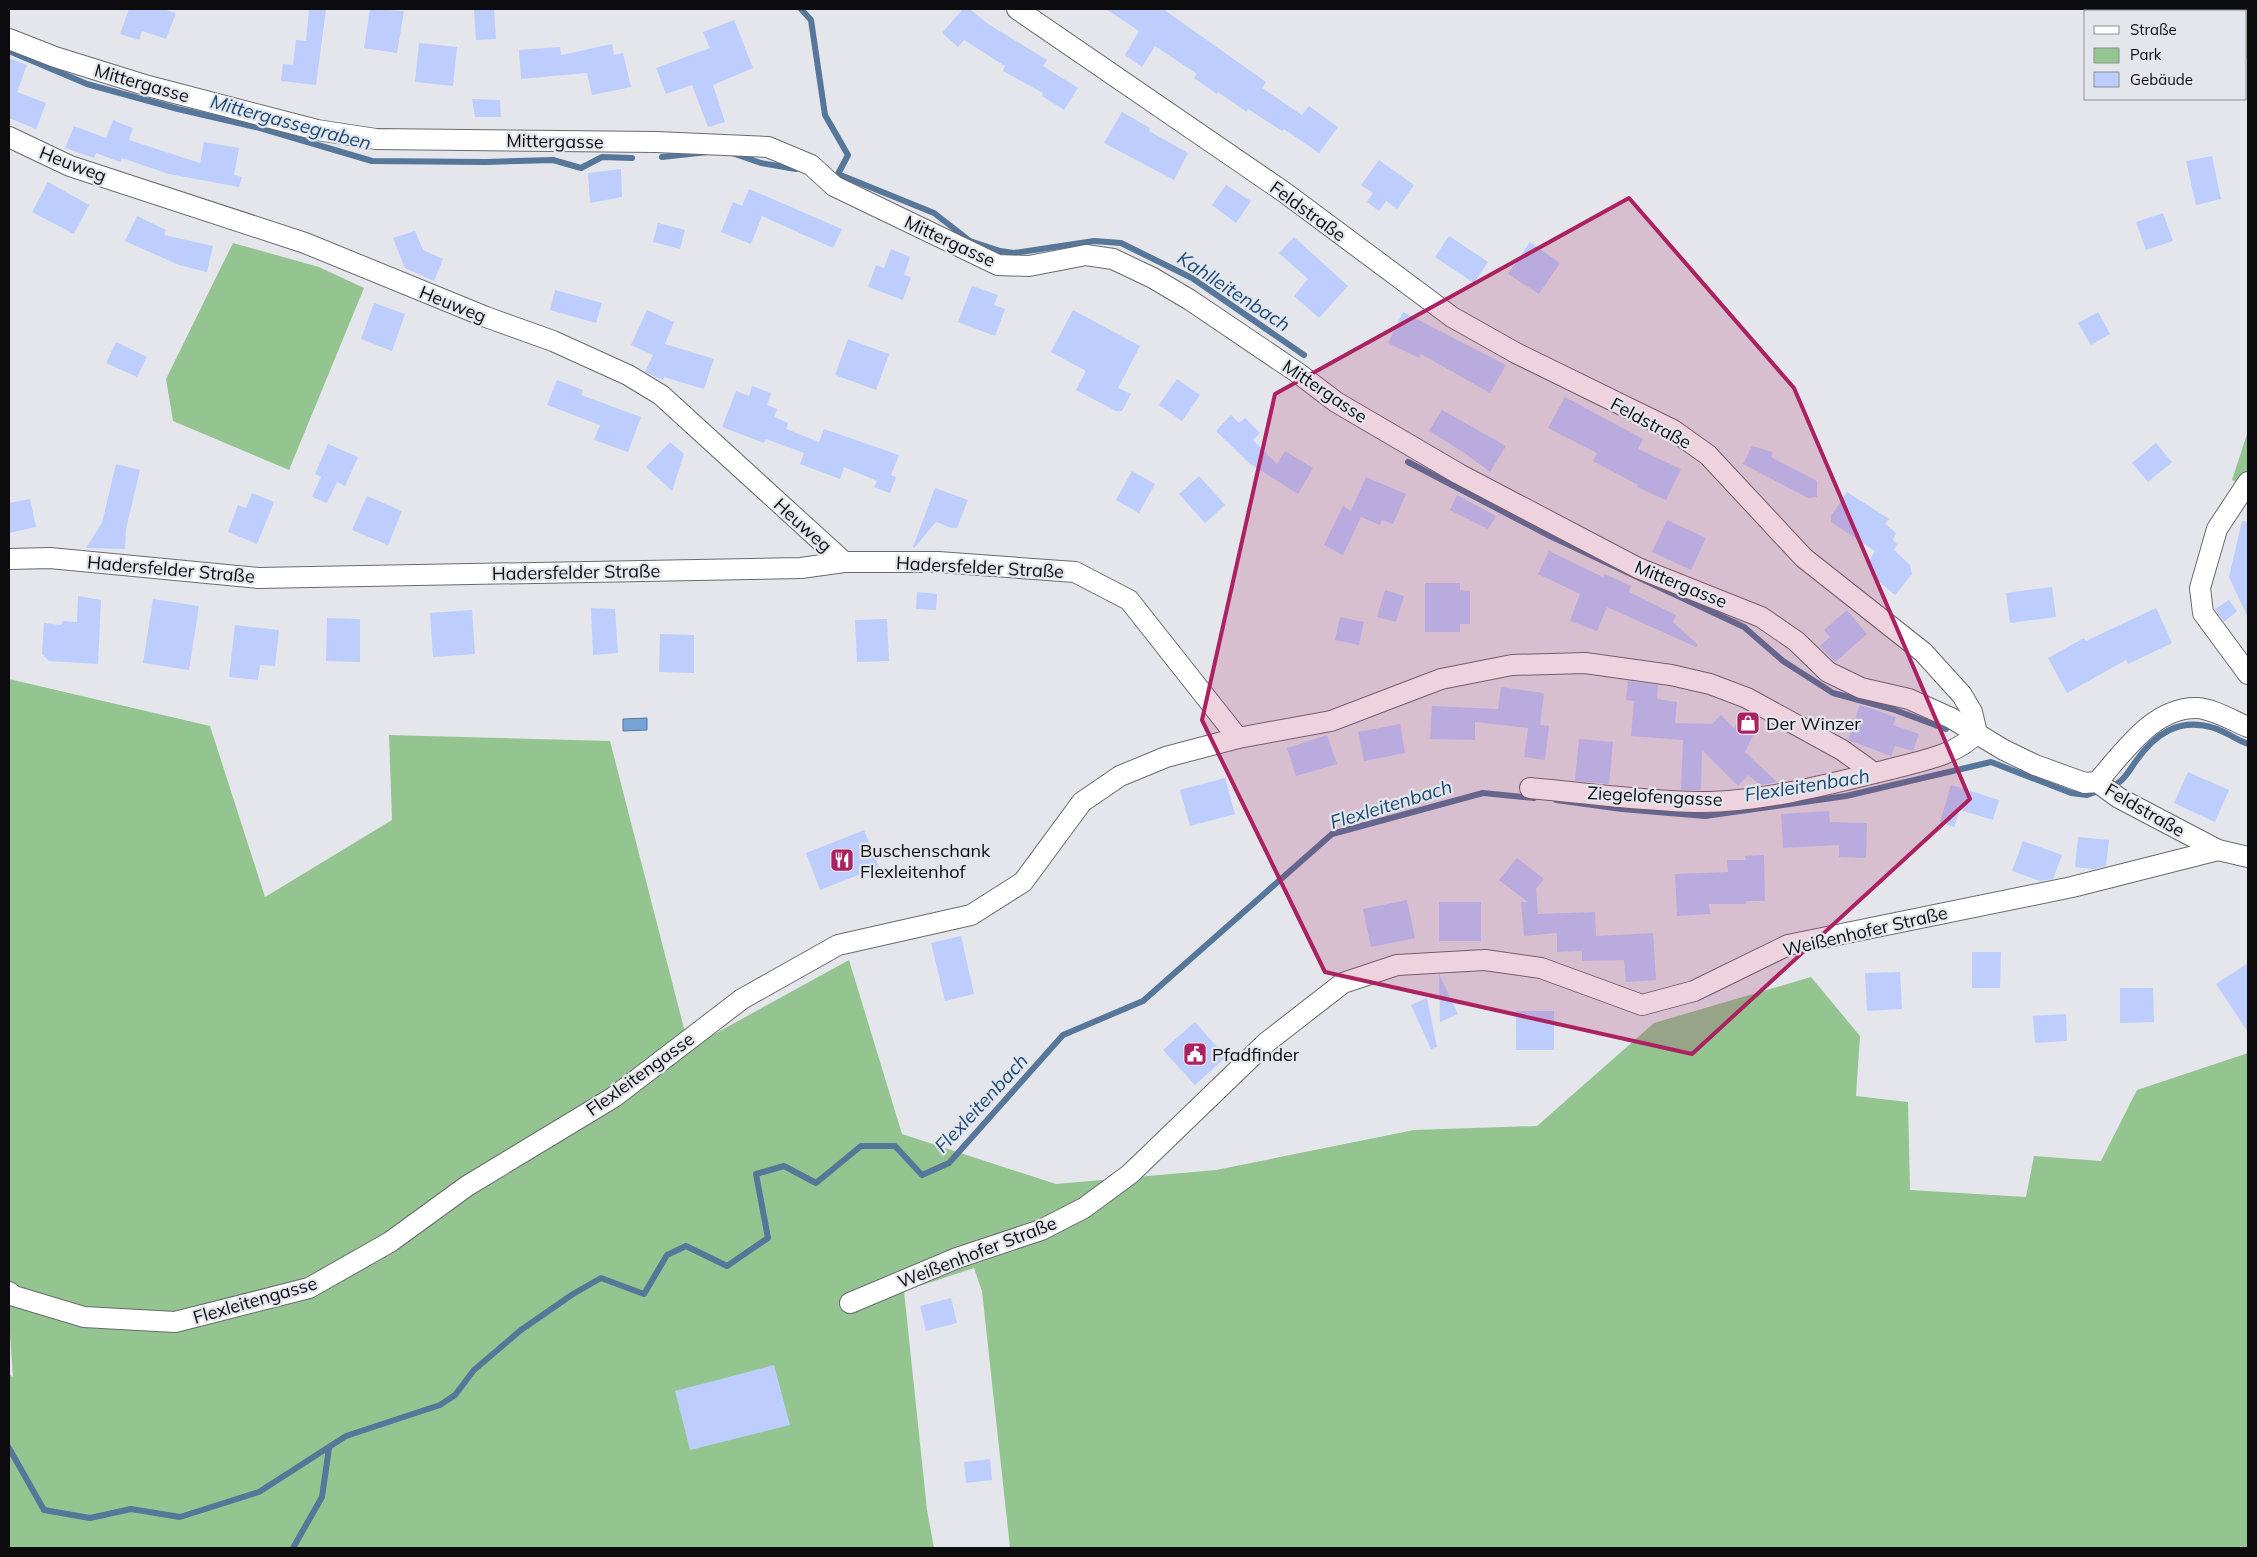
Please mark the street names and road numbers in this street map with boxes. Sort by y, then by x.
street label: Mittergasse [92,59,192,107]
street label: Mittergasse [506,129,604,153]
street label: Heuweg [36,141,110,187]
street label: Feldstraße [1266,176,1350,246]
street label: Mittergasse [901,210,999,272]
street label: Heuweg [416,280,490,328]
street label: Mittergasse [1278,354,1372,428]
street label: Feldstraße [1607,392,1695,454]
street label: Heuweg [769,493,837,557]
street label: Hadersfelder Straße [86,550,256,588]
street label: Hadersfelder Straße [895,551,1065,583]
street label: Mittergasse [1631,555,1731,613]
street label: Hadersfelder Straße [492,559,660,585]
street label: Feldstraße [2101,778,2189,842]
street label: Ziegelofengasse [1587,781,1723,811]
street label: Weißenhofer Straße [1780,901,1950,961]
street label: Flexleitengasse [581,1027,699,1121]
street label: Weißenhofer Straße [894,1211,1060,1293]
street label: Flexleitengasse [190,1271,320,1329]

